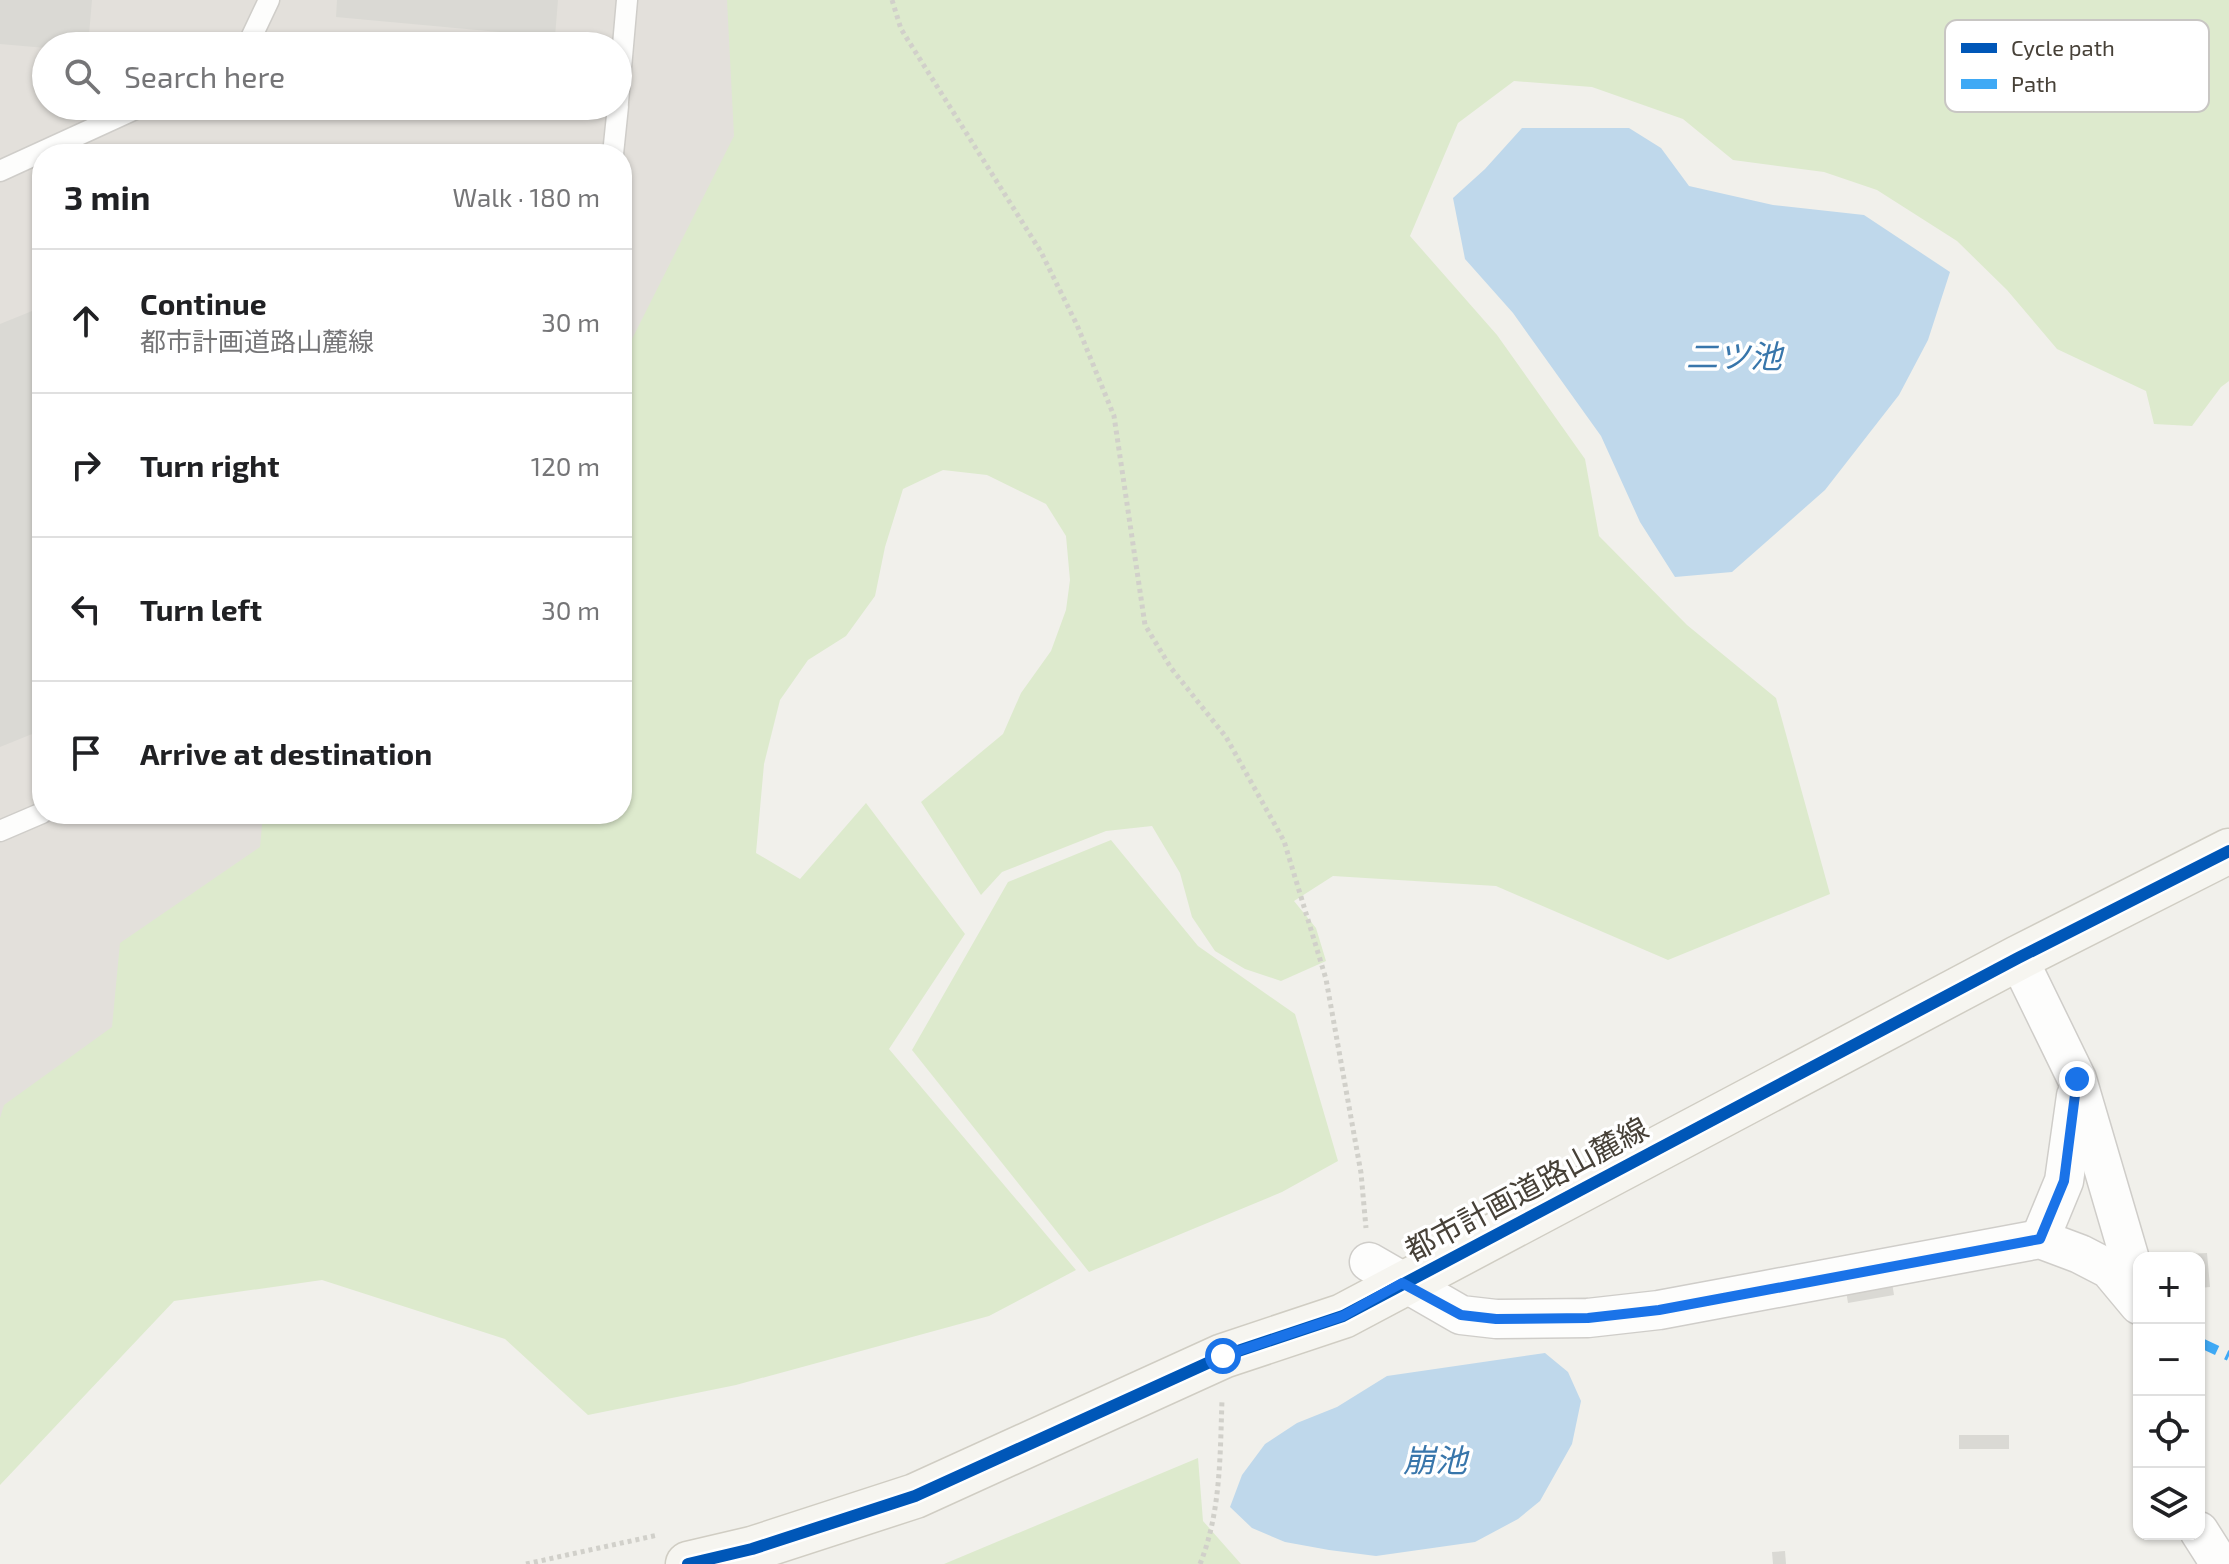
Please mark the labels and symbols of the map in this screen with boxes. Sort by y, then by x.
legend [1945,20,2209,112]
text: Cycle path [2011,34,2115,60]
text: Path [2011,70,2057,96]
water label: 二ツ池 [1686,336,1785,374]
route end [2059,1061,2095,1097]
street label: 都市計画道路山麓線 [1398,1109,1654,1267]
route start [1205,1338,1241,1374]
water label: 崩池 [1403,1440,1470,1478]

